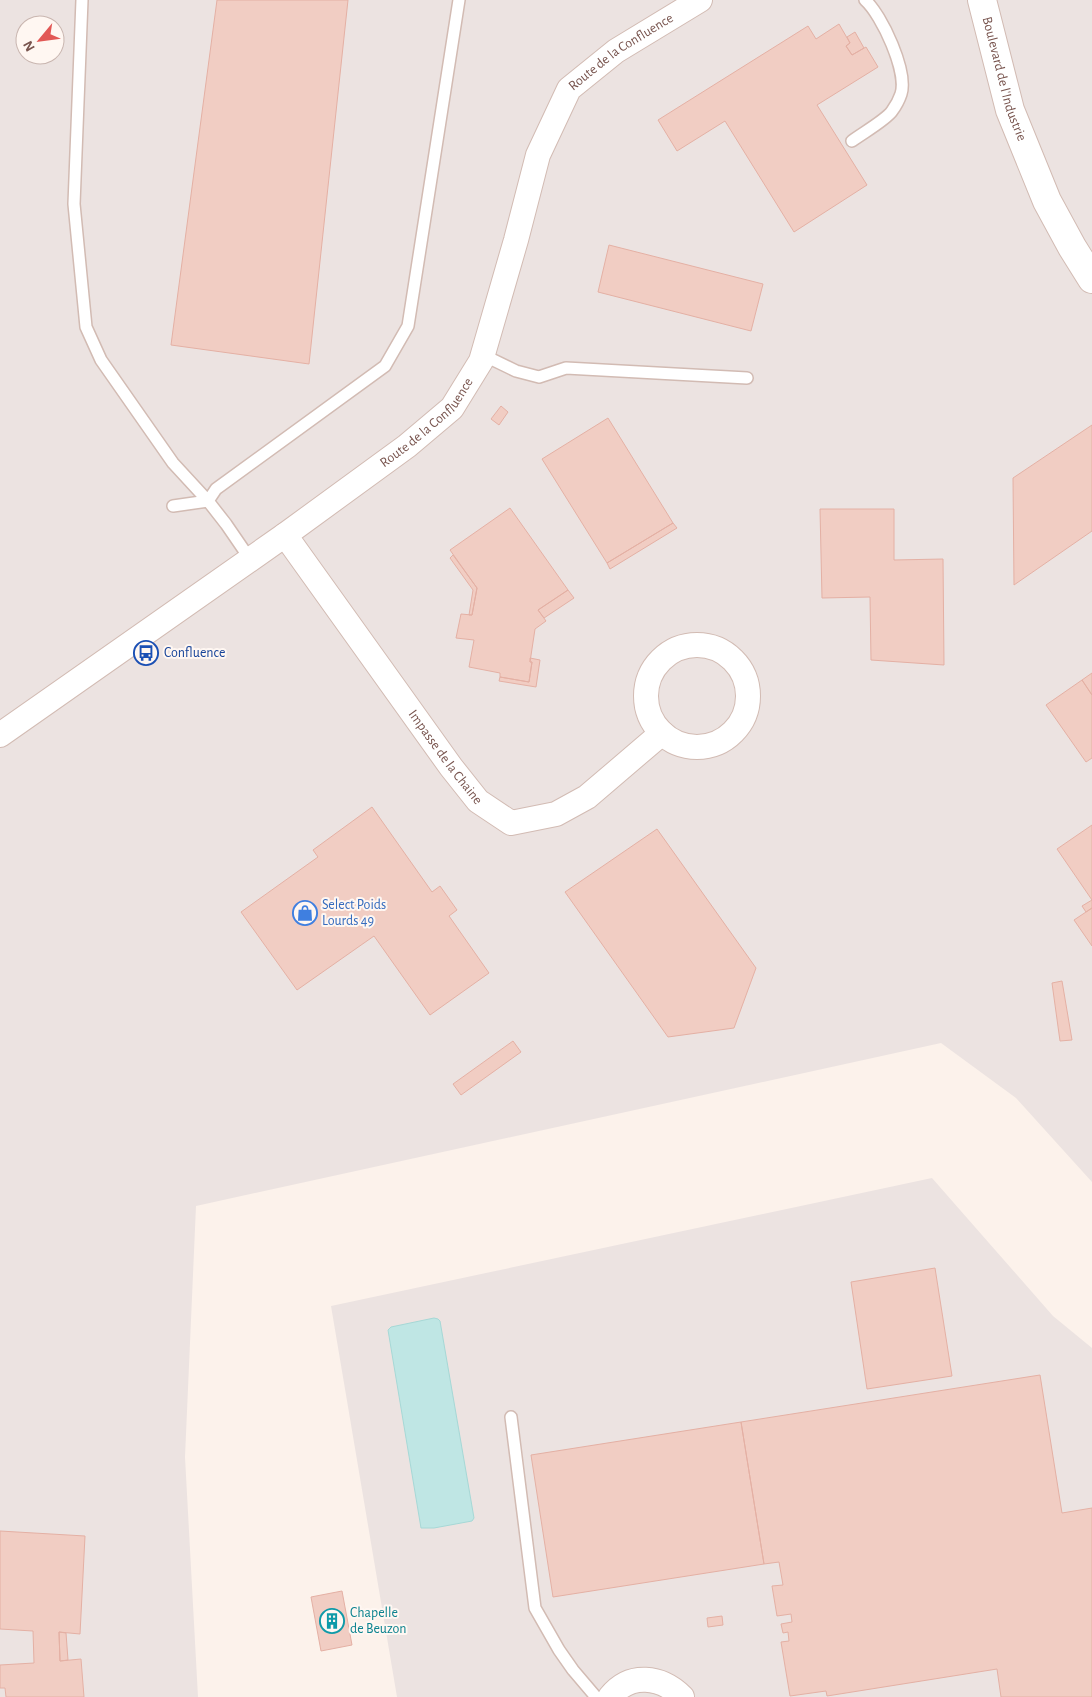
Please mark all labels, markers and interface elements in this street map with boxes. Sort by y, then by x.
street label: Route de la Confluence [566,11,676,93]
north arrow [15,15,65,65]
street label: Boulevard de l'Industrie [980,15,1029,143]
text: N [21,38,38,53]
street label: Route de la Confluence [378,375,476,470]
bus stop icon: Confluence [133,640,159,666]
place label: Confluence [164,646,225,660]
street label: Impasse de la Chaine [406,707,485,807]
place label: Select Poids Lourds 49 [322,898,386,928]
shop icon: Select Poids Lourds 49 [292,900,318,926]
place label: Chapelle de Beuzon [350,1606,407,1636]
building icon: Chapelle de Beuzon [319,1608,345,1634]

